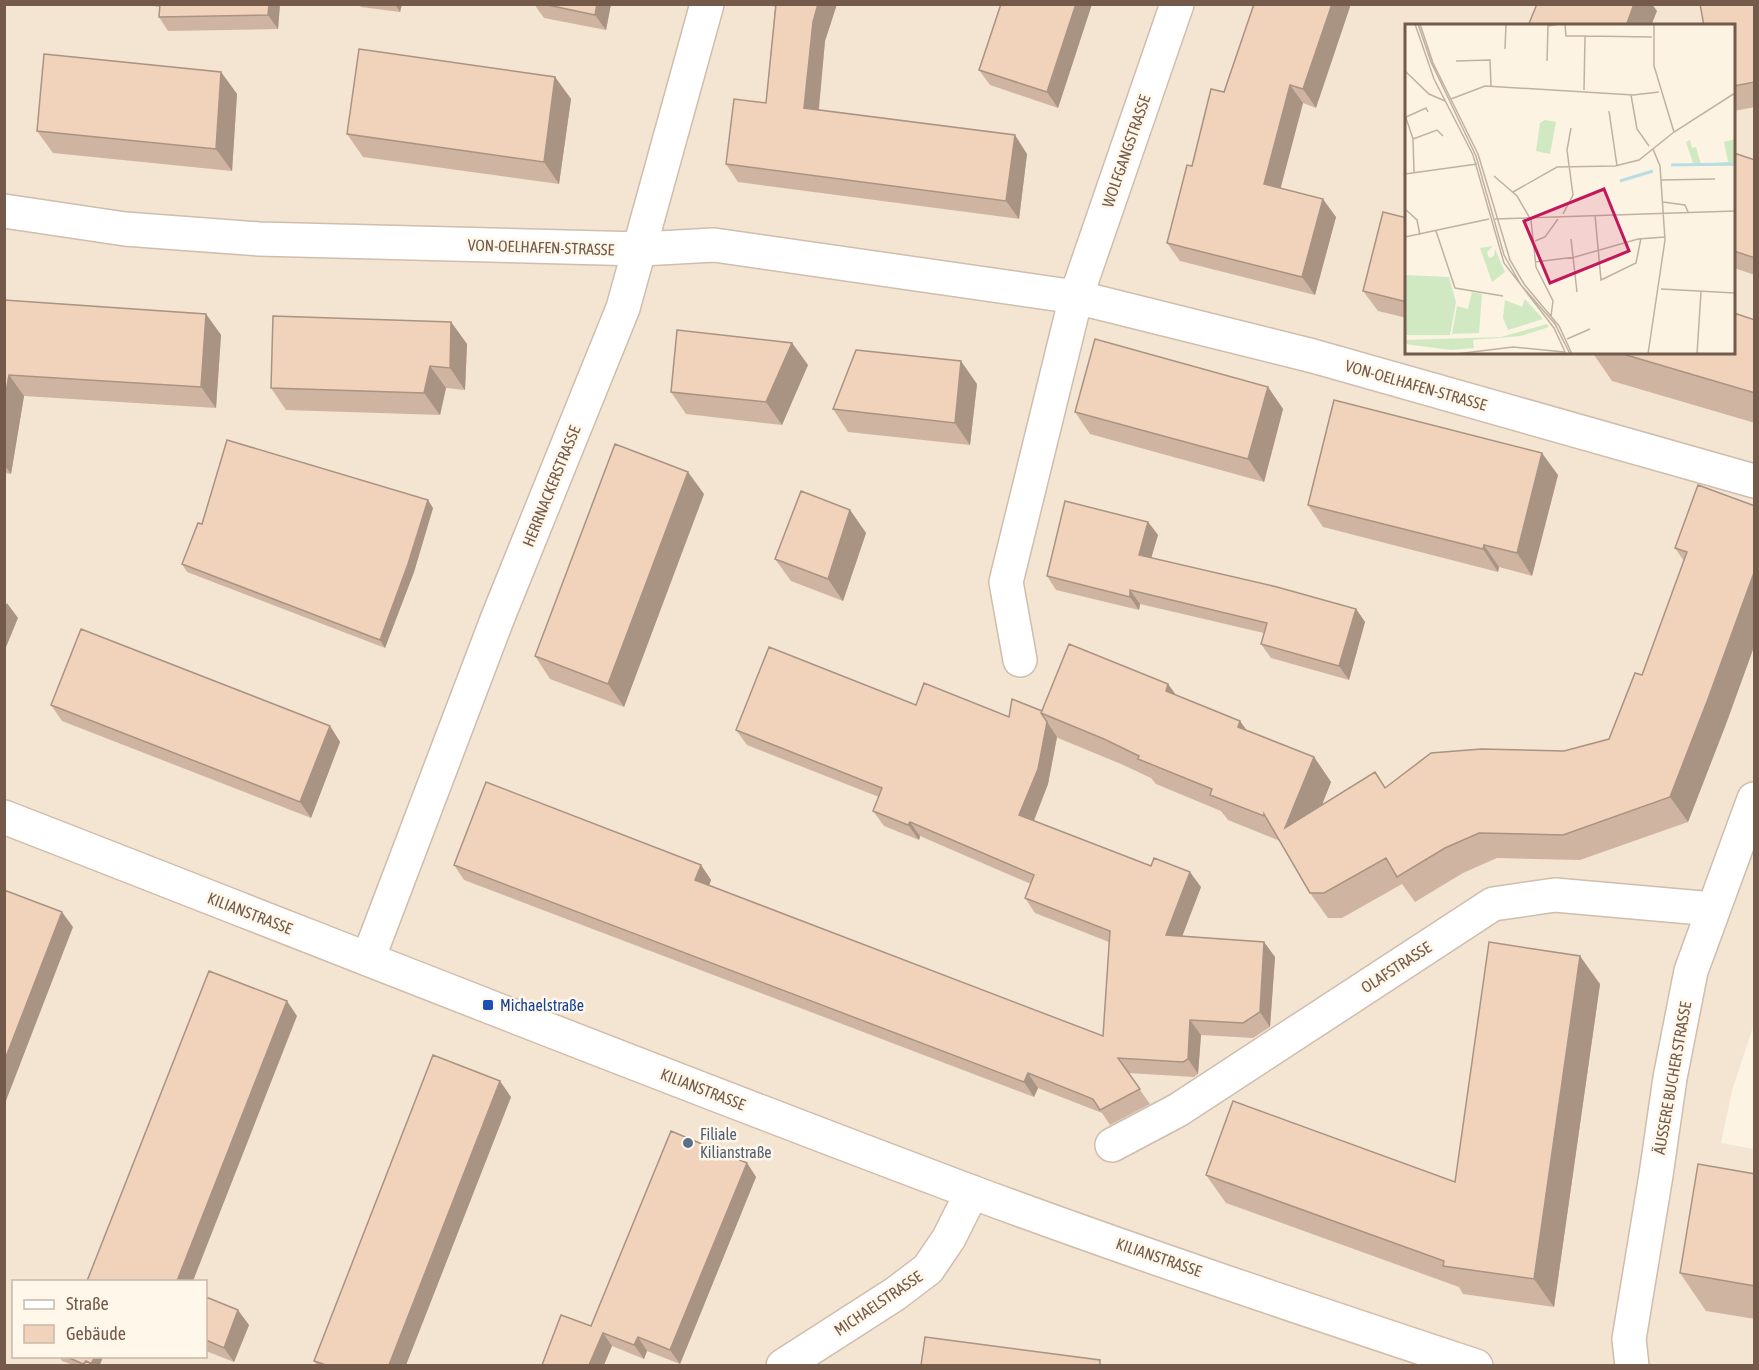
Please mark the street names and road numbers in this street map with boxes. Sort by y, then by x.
street label: WOLFGANGSTRASSE [1098,92,1154,209]
street label: VON-OELHAFEN-STRASSE [467,235,615,259]
street label: VON-OELHAFEN-STRASSE [1343,356,1489,414]
street label: HERRNACKERSTRASSE [518,423,584,549]
street label: KILIANSTRASSE [205,889,295,937]
street label: OLAFSTRASSE [1358,938,1434,996]
street label: ÄUSSERE BUCHER STRASSE [1650,1000,1694,1156]
street label: KILIANSTRASSE [658,1065,748,1113]
street label: KILIANSTRASSE [1114,1234,1204,1280]
street label: MICHAELSTRASSE [831,1267,925,1339]

